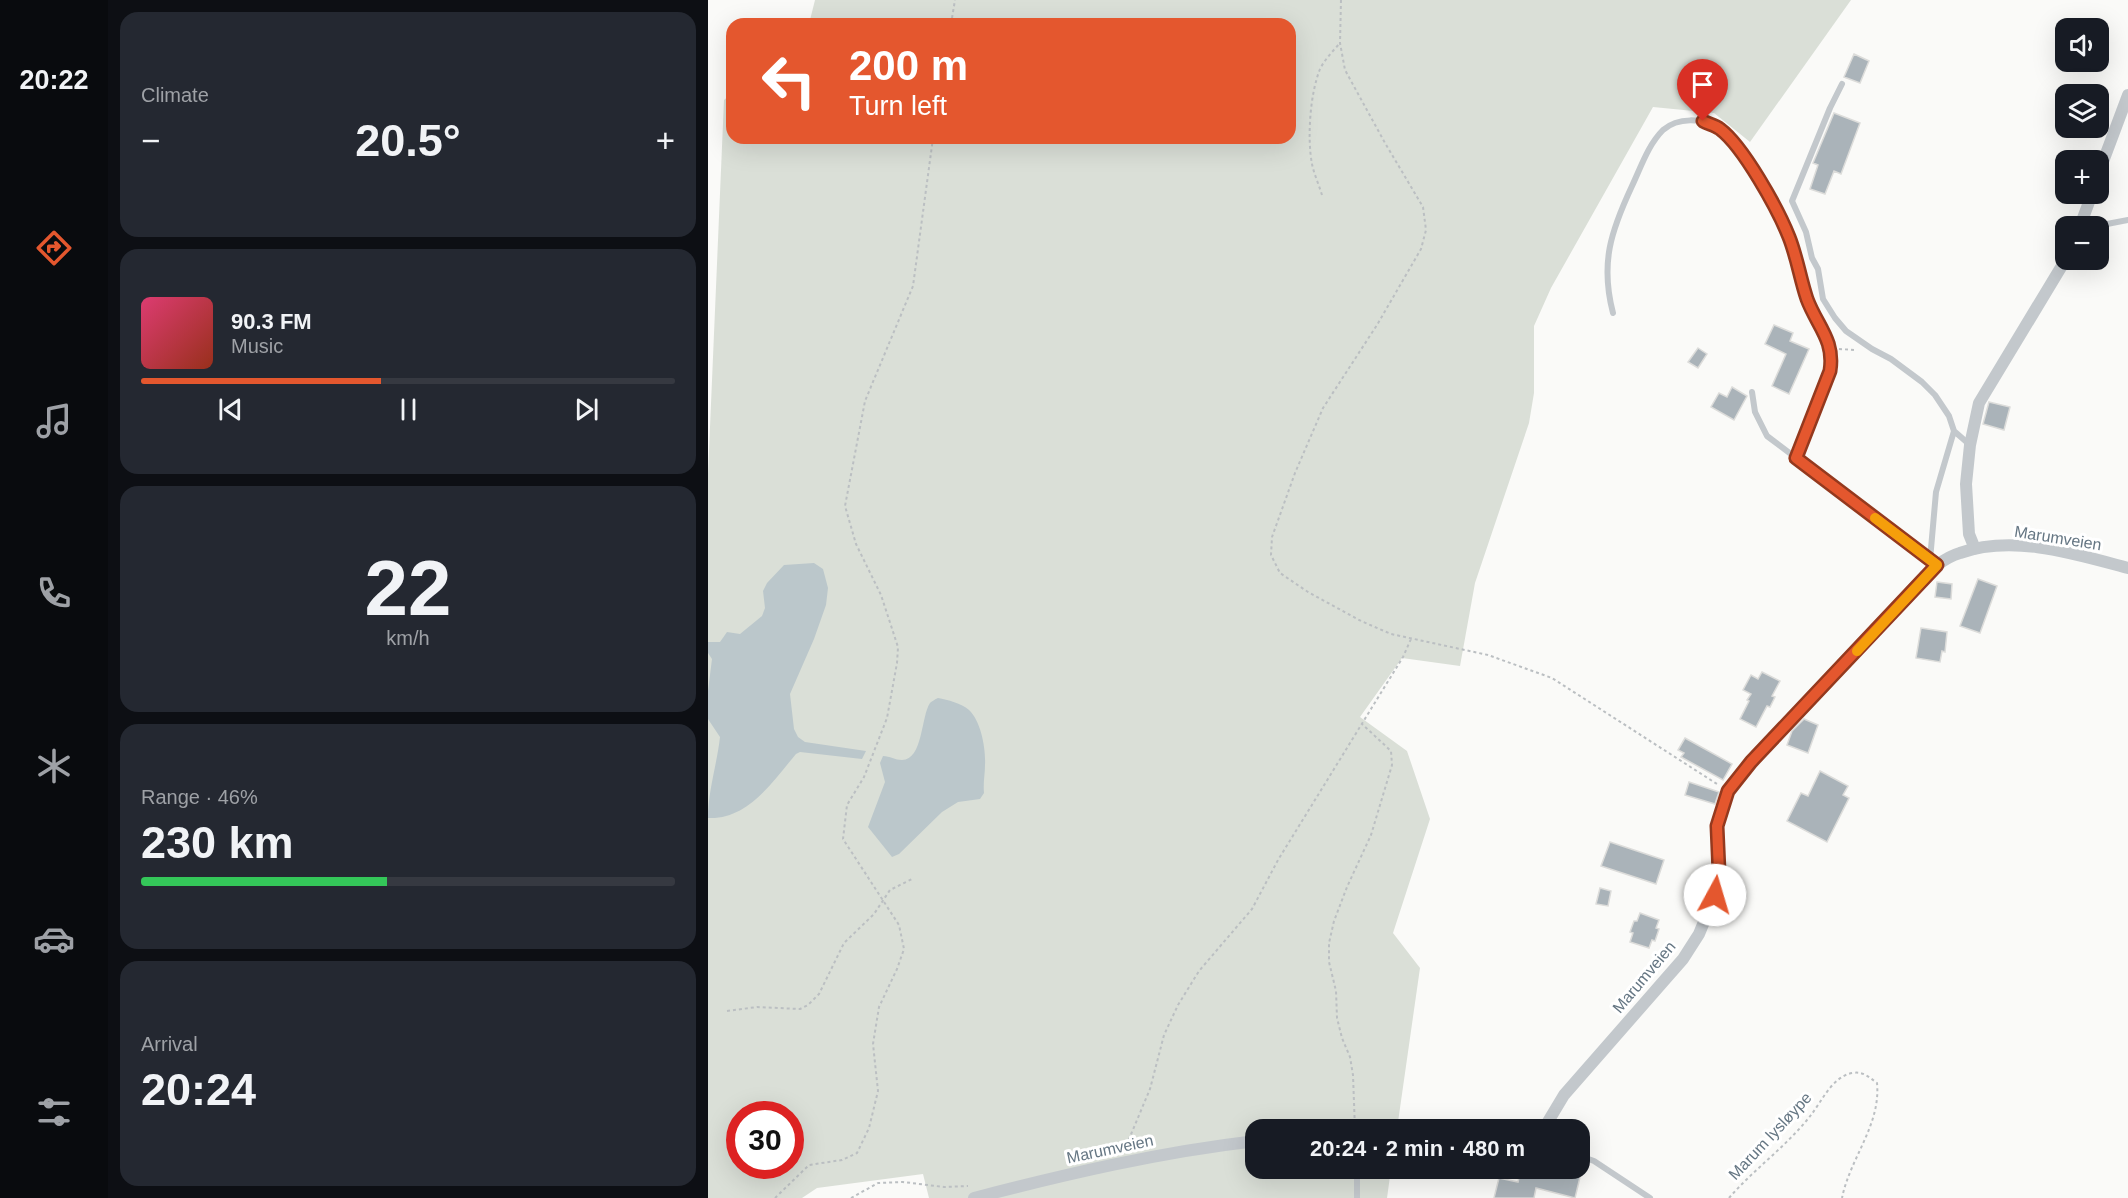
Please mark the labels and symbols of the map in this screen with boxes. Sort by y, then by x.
pin [1677,59,1728,121]
street label: Marumveien [2013,523,2103,553]
position arrow [1683,863,1747,927]
street label: Marumveien [1609,938,1679,1016]
street label: Marum lysløype [1725,1089,1815,1183]
speed limit sign: 30 [726,1101,804,1179]
street label: Marumveien [1065,1132,1155,1166]

